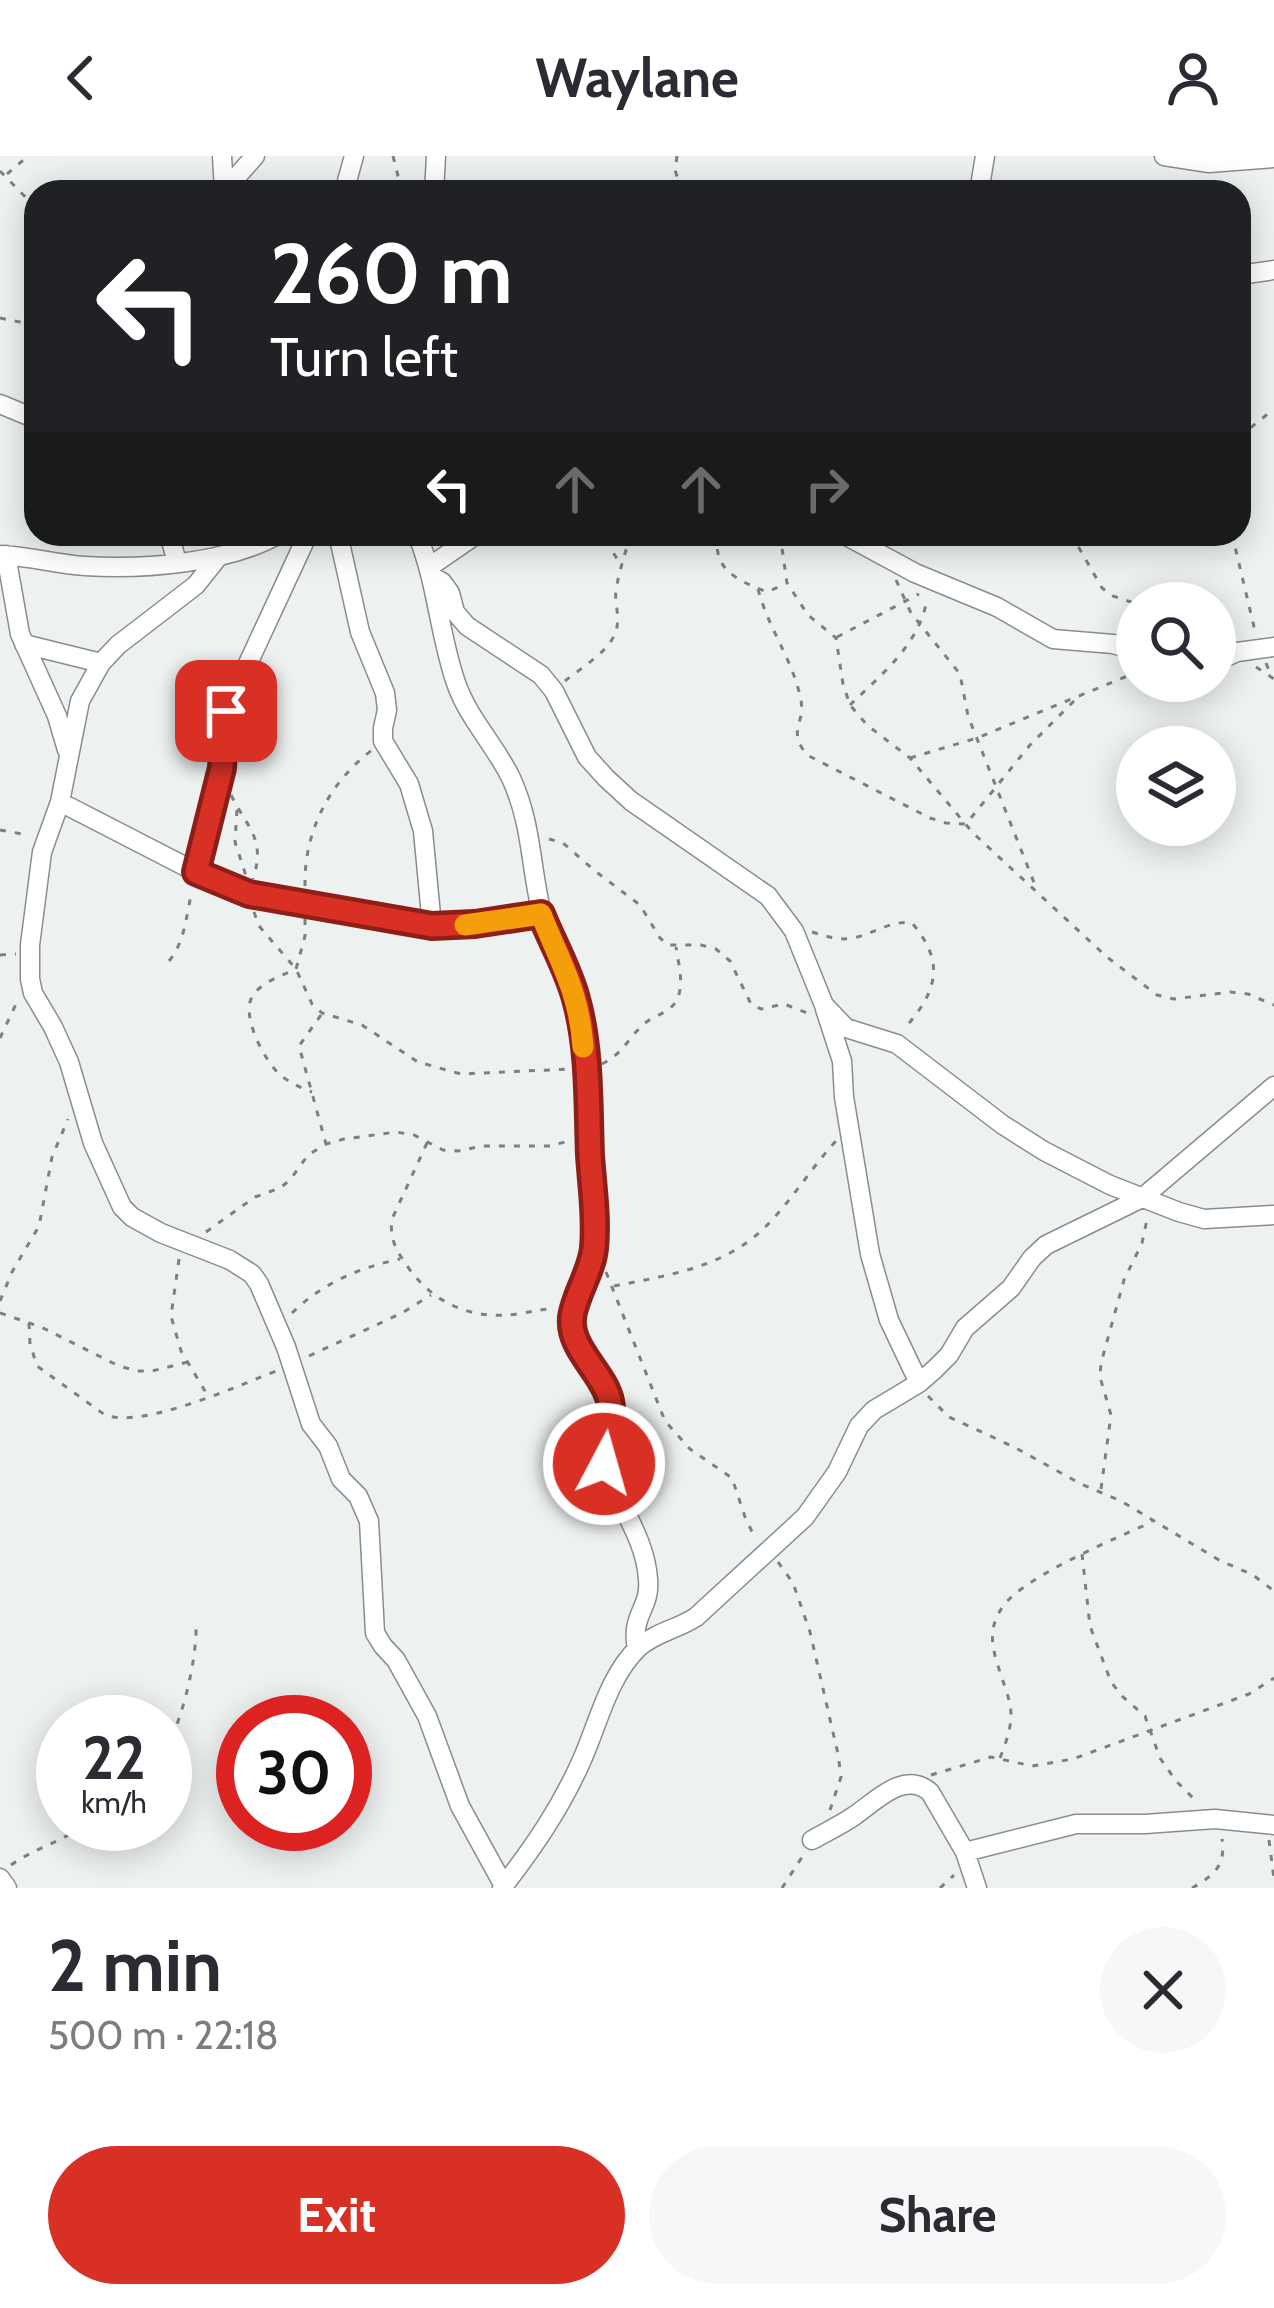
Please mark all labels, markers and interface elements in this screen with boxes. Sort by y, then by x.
icon: back [48,45,114,111]
text: Waylane [535,45,739,111]
icon: person [1160,45,1226,111]
text: 260 m [270,222,513,324]
icon: left [72,228,228,384]
text: Turn left [270,324,458,390]
icon: left [416,456,482,522]
icon: ahead [542,456,608,522]
icon: ahead [668,456,734,522]
icon: right [794,456,860,522]
map controls [1116,582,1236,846]
button: search [1116,582,1236,702]
pin [175,660,277,762]
icon: arrive [193,678,259,744]
button: layers [1116,726,1236,846]
position arrow [541,1401,667,1527]
speed limit sign: 30 [216,1695,372,1851]
text: 22 [82,1721,146,1794]
text: km/h [81,1784,147,1821]
text: 2 min [48,1922,222,2009]
button: close [1100,1927,1226,2053]
text: 500 m · 22:18 [48,2011,279,2059]
button: Exit [48,2146,625,2284]
button: Share [649,2146,1226,2284]

